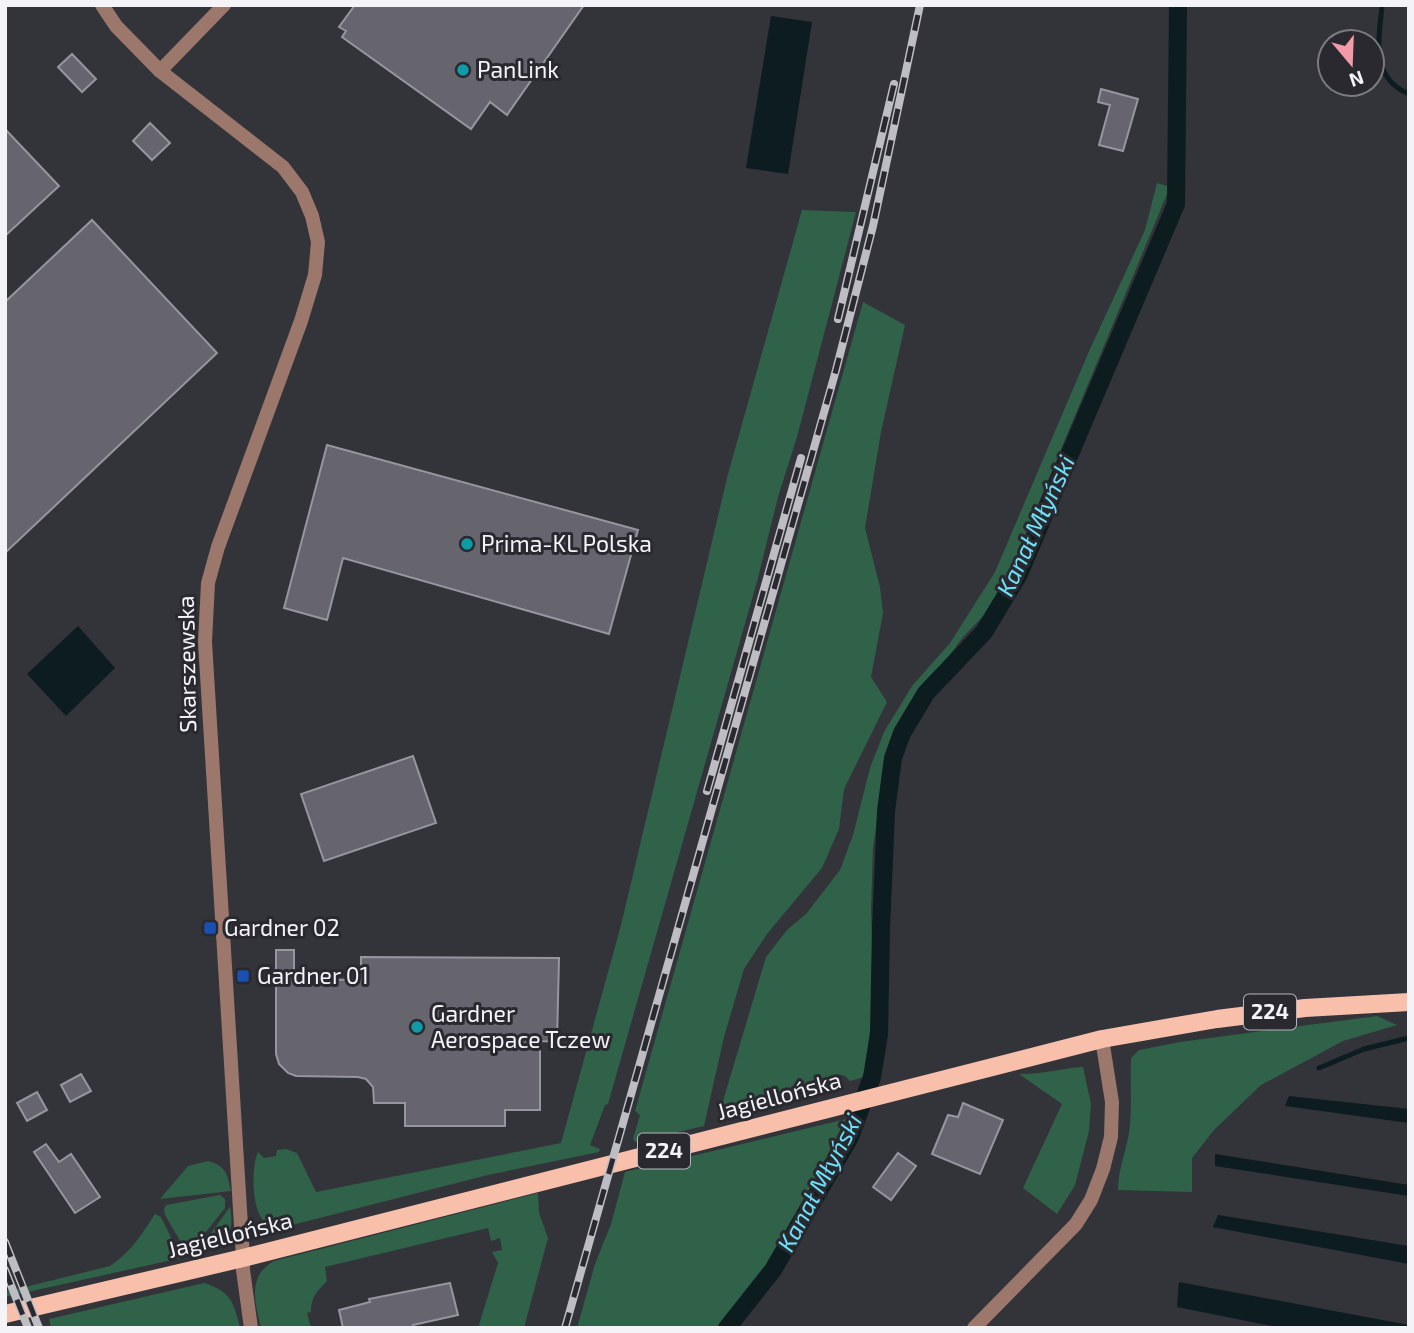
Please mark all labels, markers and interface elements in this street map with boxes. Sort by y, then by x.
north arrow [1316,28,1386,98]
place label: PanLink [477,55,559,83]
marker: PanLink [455,62,471,78]
text: N [1346,66,1367,93]
water label: Kanał Młyński [989,450,1080,600]
place label: Prima-KL Polska [481,529,652,557]
marker: Prima-KL Polska [459,536,475,552]
street label: Skarszewska [171,595,201,733]
place label: Gardner 02 [224,913,340,941]
marker: Gardner 02 [202,920,218,936]
place label: Gardner 01 [257,961,369,989]
marker: Gardner 01 [235,968,251,984]
road number: 224 [1244,995,1296,1030]
place label: Gardner Aerospace Tczew [431,999,610,1053]
marker: Gardner Aerospace Tczew [409,1019,425,1035]
street label: Jagiellońska [714,1065,844,1125]
water label: Kanał Młyński [770,1108,867,1256]
road number: 224 [638,1134,690,1168]
street label: Jagiellońska [165,1205,295,1263]

